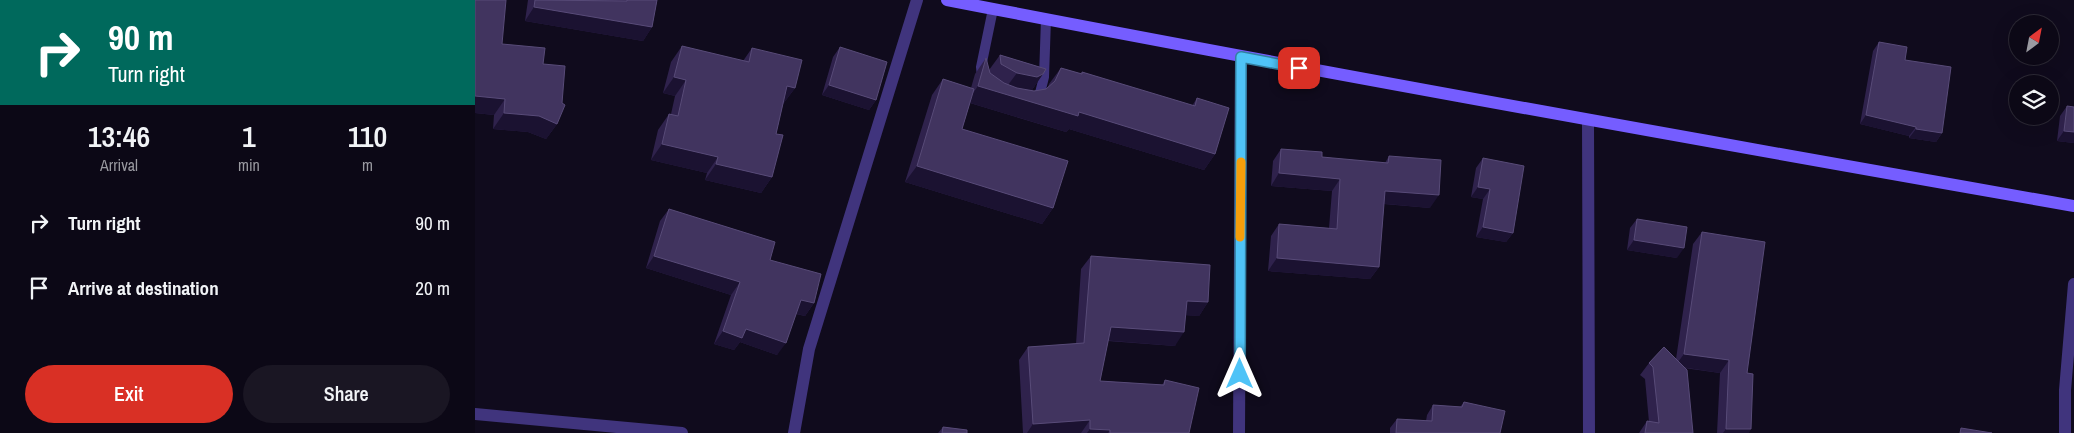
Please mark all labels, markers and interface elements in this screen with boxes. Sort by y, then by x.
text: 90 m [108,14,173,61]
north arrow [2009,15,2059,65]
map controls [2009,15,2059,125]
icon: right [25,20,90,85]
pin [1278,47,1320,89]
icon: arrive [1285,54,1313,82]
text: Turn right [108,59,185,89]
button: layers [2009,75,2059,125]
text: 13:46 [88,116,150,156]
text: 1 [242,116,256,156]
text: 110 [348,116,387,156]
text: Arrival [100,154,138,176]
text: min [238,154,260,176]
text: m [362,154,373,176]
icon: right [25,209,53,237]
text: Turn right [68,210,140,236]
text: 90 m [415,210,450,236]
icon: arrive [25,274,53,302]
text: Arrive at destination [68,275,219,301]
text: 20 m [415,275,450,301]
position arrow [1213,347,1265,399]
button: Exit [25,365,233,423]
button: Share [243,365,450,423]

